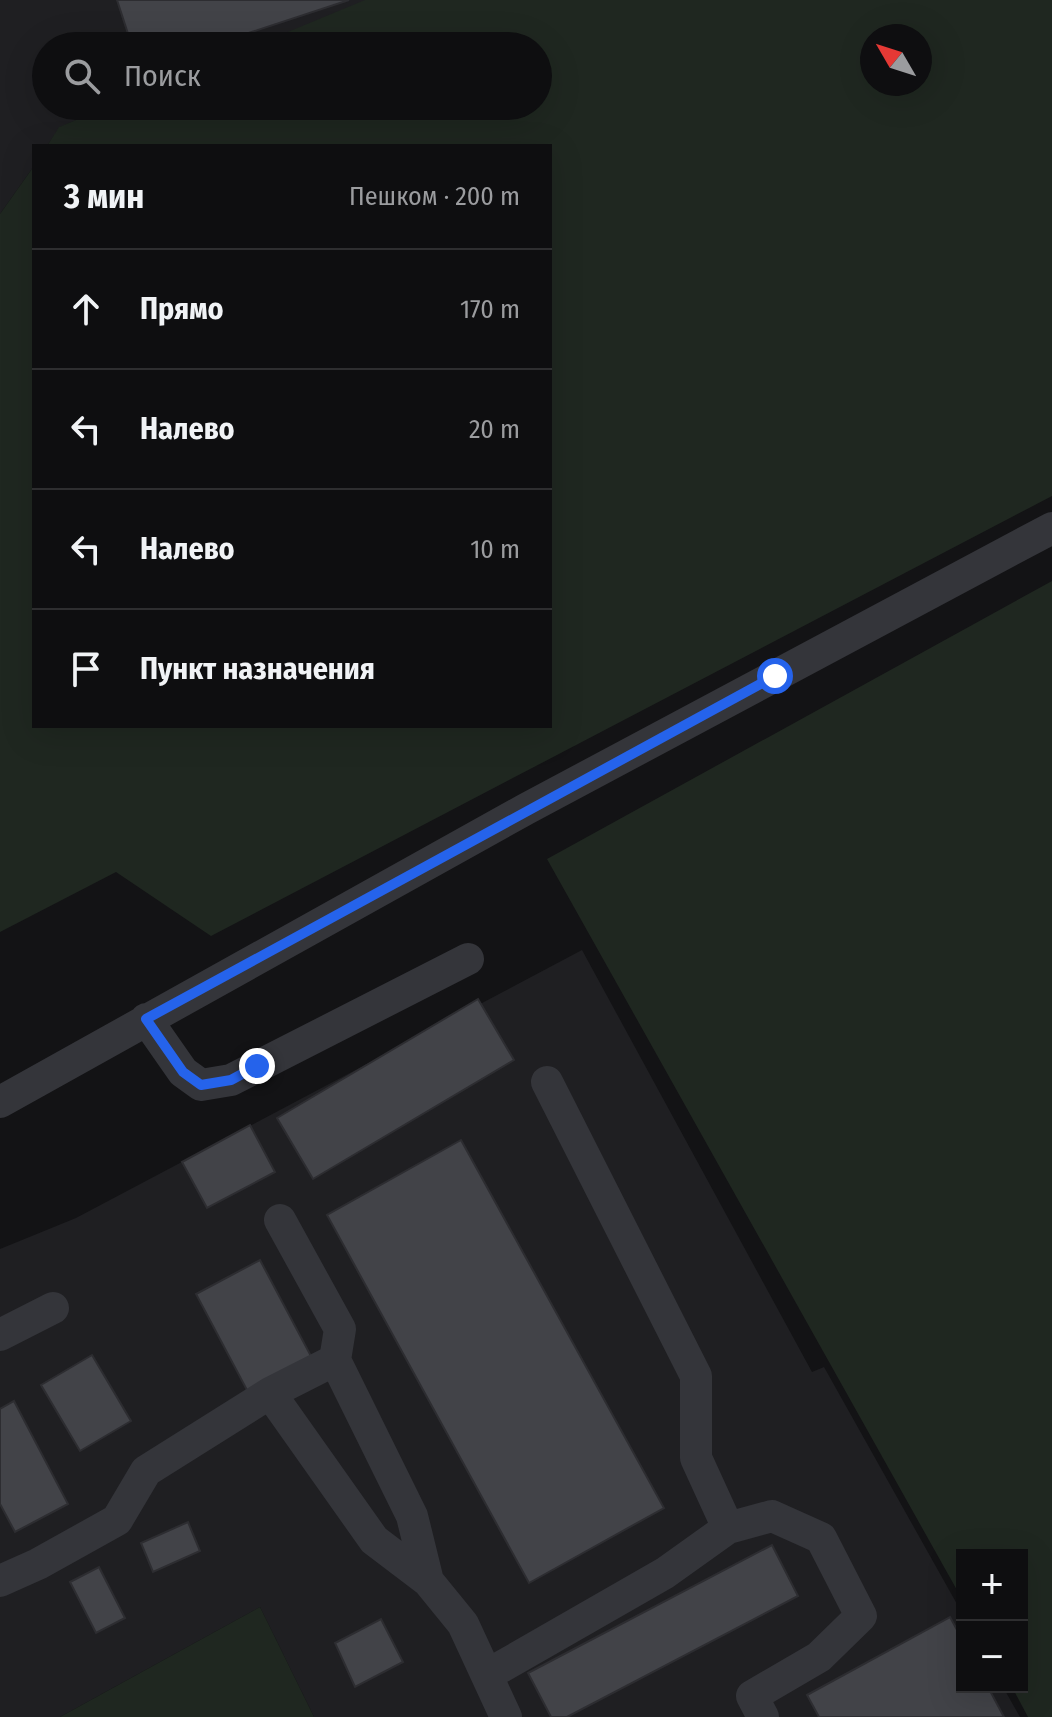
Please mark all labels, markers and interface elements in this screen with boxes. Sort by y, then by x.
north arrow [860,24,932,96]
search box [32,32,552,120]
icon: search [60,54,104,98]
text: Поиск [124,58,201,94]
text: 3 мин [64,176,144,217]
text: Пешком · 200 m [349,181,520,212]
icon: ahead [64,287,108,331]
text: Прямо [140,291,224,327]
text: 170 m [460,294,520,325]
icon: left [64,407,108,451]
text: Налево [140,411,235,447]
text: 20 m [469,414,520,445]
icon: left [64,527,108,571]
text: Налево [140,531,235,567]
text: 10 m [470,534,520,565]
icon: arrive [64,647,108,691]
text: Пункт назначения [140,651,375,687]
route start [757,658,793,694]
route end [239,1048,275,1084]
map controls [956,1549,1028,1693]
button: + [956,1549,1028,1621]
button: − [956,1621,1028,1693]

